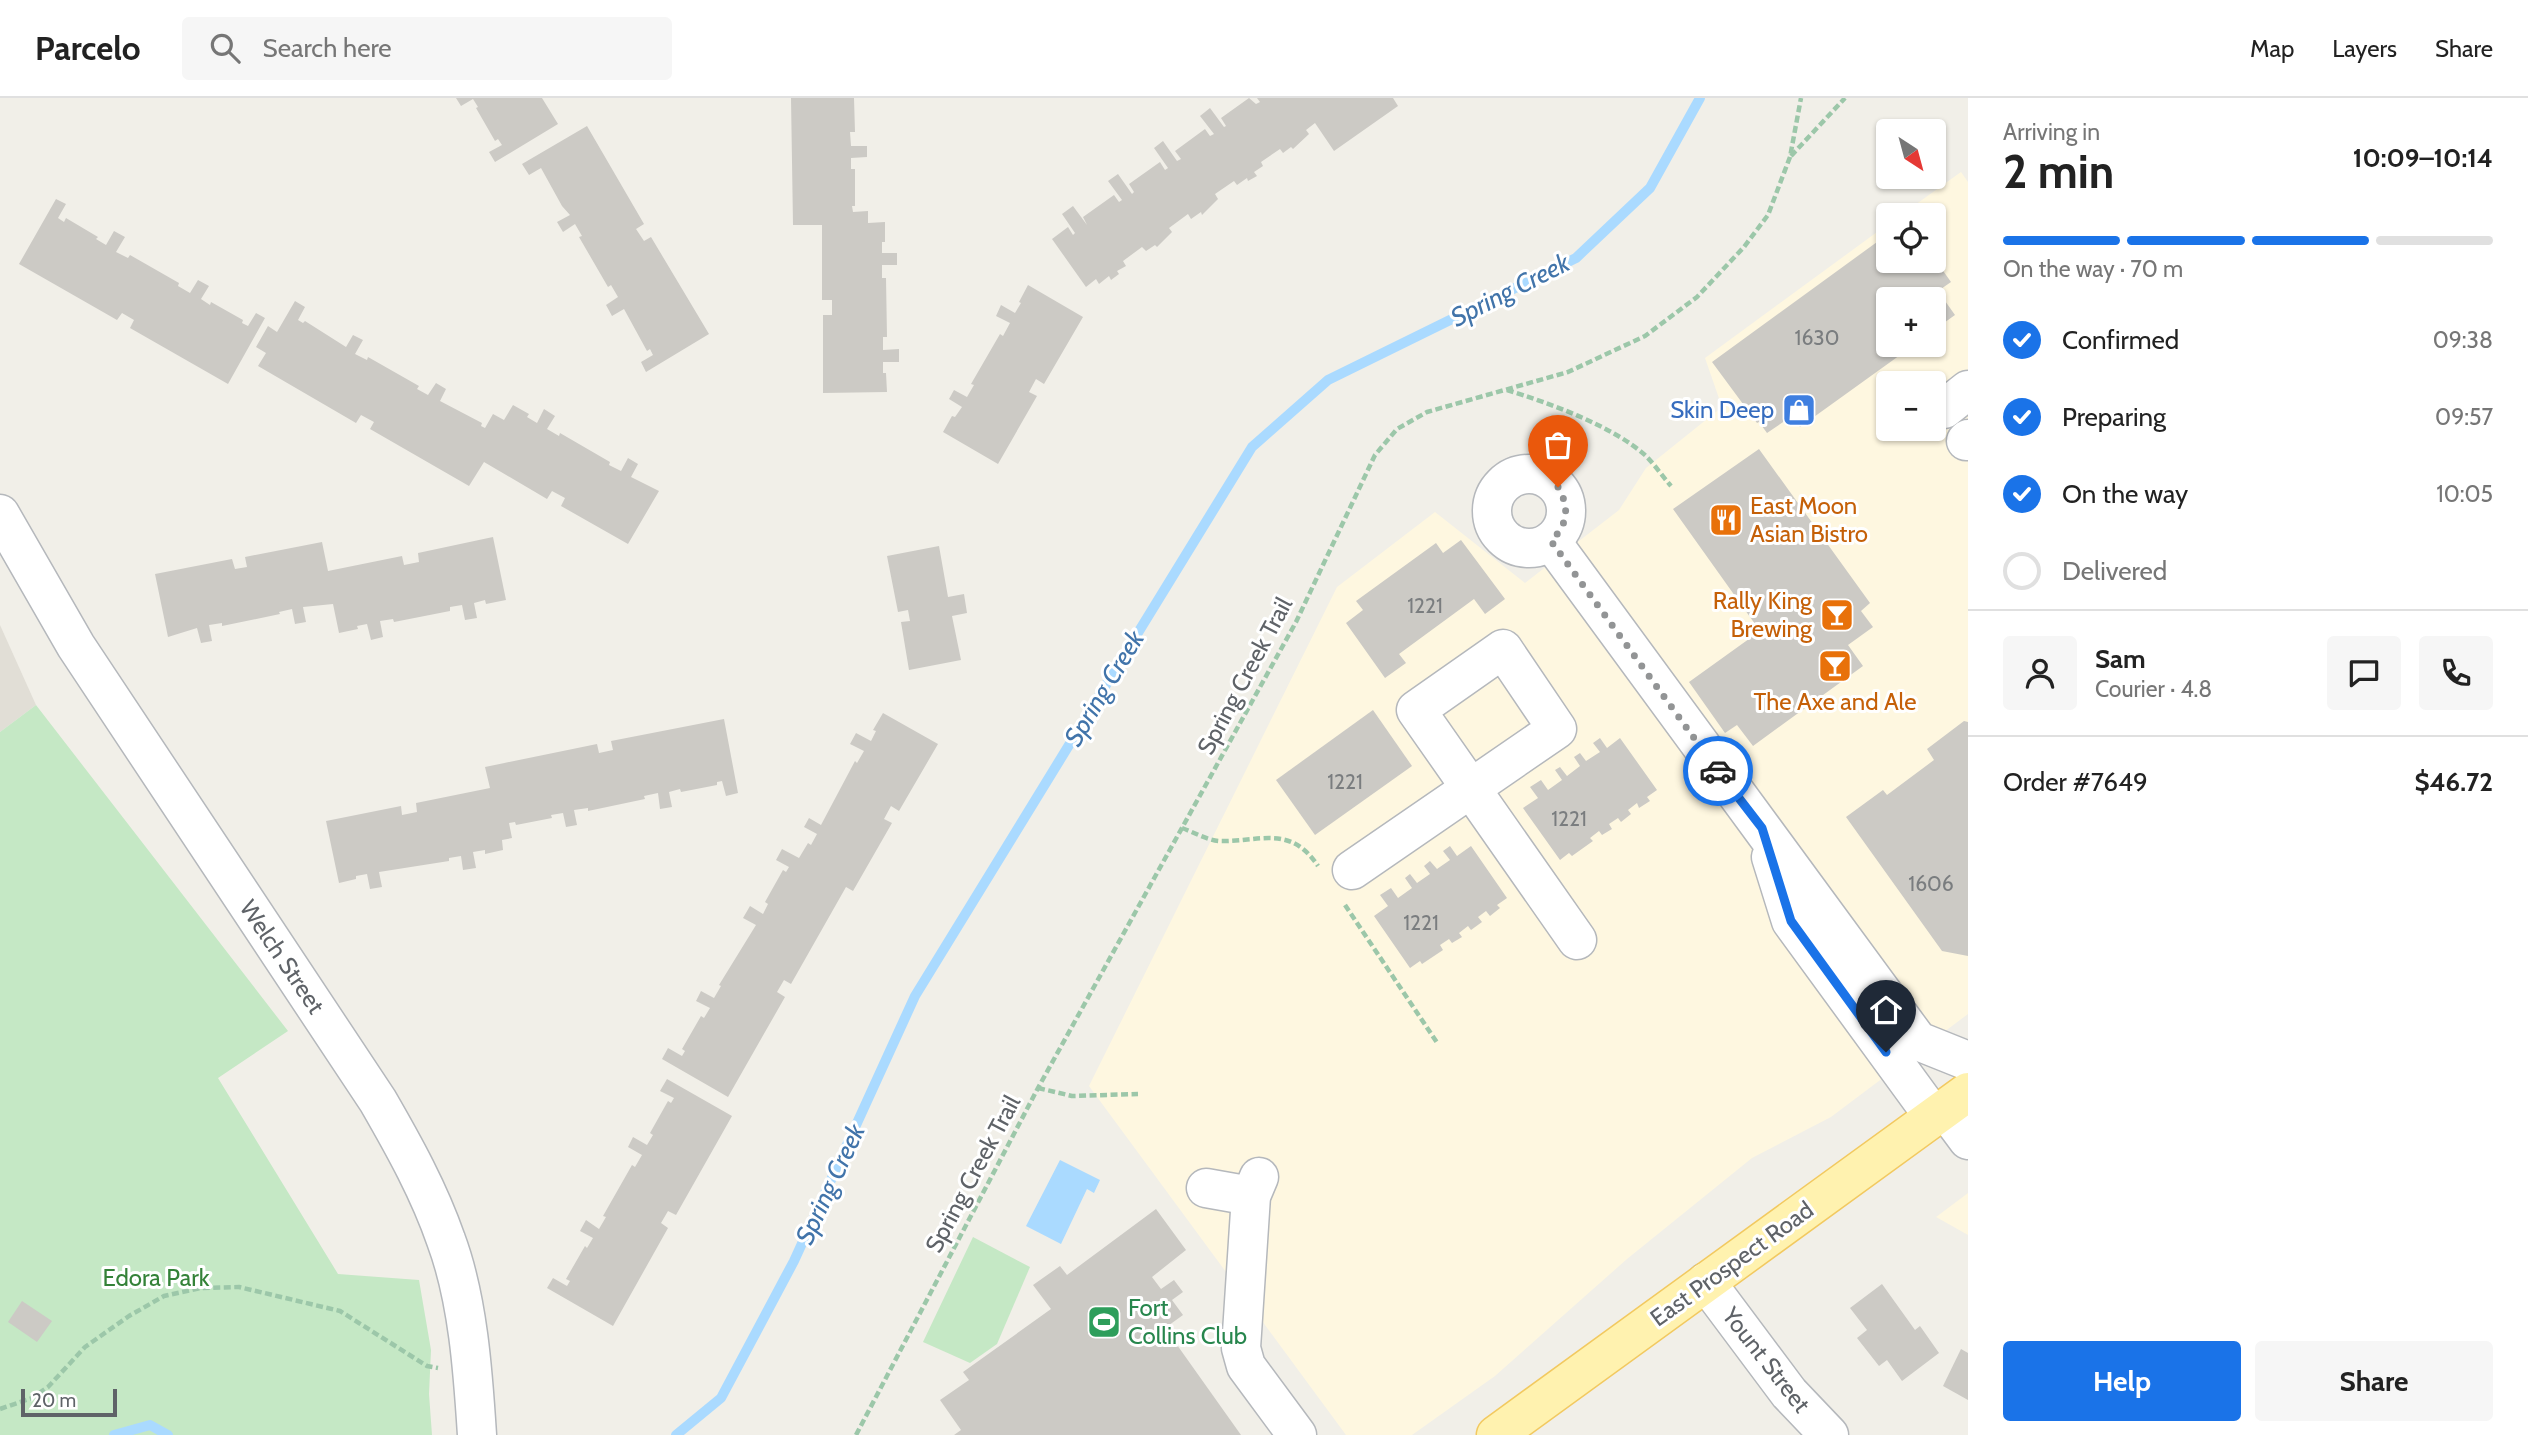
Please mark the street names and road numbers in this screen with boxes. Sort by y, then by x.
street label: Spring Creek Trail [1191,592,1298,759]
street label: Welch Street [234,894,331,1019]
street label: Spring Creek Trail [919,1090,1026,1257]
street label: East Prospect Road [1645,1195,1819,1332]
street label: Yount Street [1716,1300,1817,1418]

